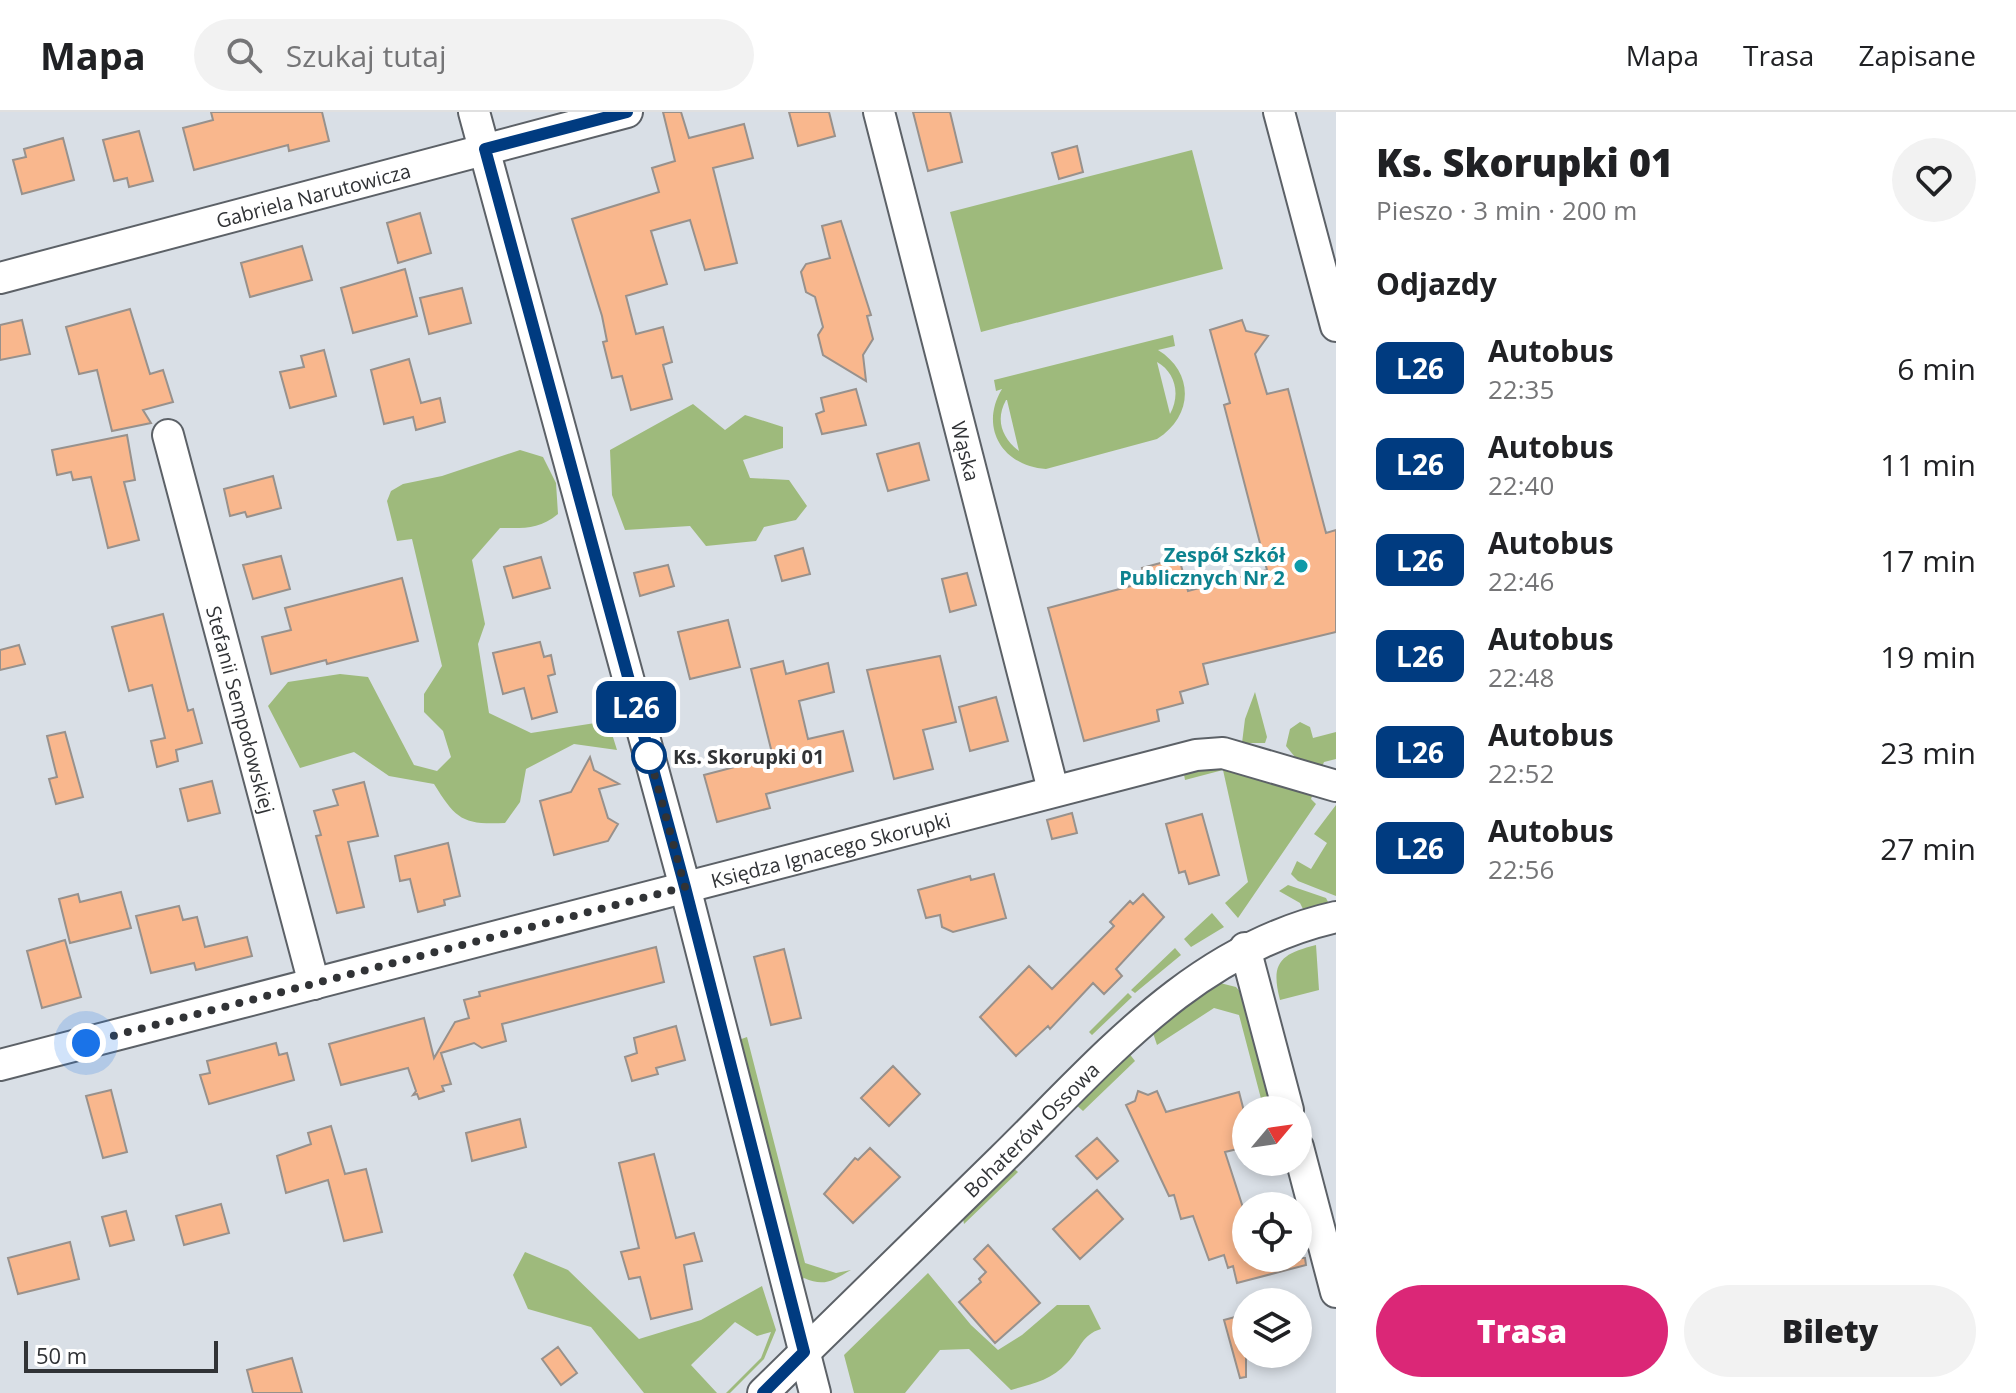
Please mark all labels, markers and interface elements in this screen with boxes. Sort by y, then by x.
search box [194,19,754,91]
text: Mapa [40,29,146,81]
icon: search [222,33,266,77]
text: Szukaj tutaj [286,35,447,76]
text: Mapa [1626,36,1699,74]
text: Trasa [1743,36,1814,74]
text: Zapisane [1858,36,1976,74]
text: Ks. Skorupki 01 [1376,136,1673,188]
button: heart [1892,138,1976,222]
street label: Gabriela Narutowicza [213,156,413,234]
text: Pieszo · 3 min · 200 m [1376,192,1637,228]
text: Odjazdy [1376,263,1497,304]
text: Autobus [1488,330,1614,371]
text: 6 min [1897,348,1976,389]
text: L26 [1396,349,1444,387]
text: 22:35 [1488,371,1554,407]
street label: Wąska [945,418,987,484]
text: Autobus [1488,426,1614,467]
text: 11 min [1880,444,1976,485]
text: L26 [1396,445,1444,483]
text: 22:40 [1488,467,1554,503]
text: Autobus [1488,522,1614,563]
text: 17 min [1880,540,1976,581]
place label: Zespół Szkół Publicznych Nr 2 [1119,541,1286,591]
text: L26 [1396,541,1444,579]
marker: Zespół Szkół Publicznych Nr 2 [1292,557,1310,575]
text: 22:46 [1488,563,1554,599]
street label: Stefanii Sempołowskiej [200,603,282,816]
text: Autobus [1488,618,1614,659]
text: 19 min [1880,636,1976,677]
text: L26 [1396,637,1444,675]
text: 22:48 [1488,659,1554,695]
line badge: L26 [590,681,682,733]
text: L26 [612,688,660,726]
text: Autobus [1488,714,1614,755]
text: 23 min [1880,732,1976,773]
text: L26 [1396,733,1444,771]
marker: Ks. Skorupki 01 [632,739,666,773]
place label: Ks. Skorupki 01 [673,743,824,770]
text: 22:52 [1488,755,1554,791]
street label: Księdza Ignacego Skorupki [708,806,953,894]
text: Autobus [1488,810,1614,851]
text: 27 min [1880,828,1976,869]
text: L26 [1396,829,1444,867]
text: 22:56 [1488,851,1554,887]
your location [66,1023,106,1063]
street label: Bohaterów Ossowa [958,1056,1105,1203]
north arrow [1232,1096,1312,1176]
map controls [1232,1096,1312,1368]
button: locate [1232,1192,1312,1272]
button: Trasa [1376,1285,1668,1377]
button: Bilety [1684,1285,1976,1377]
button: layers [1232,1288,1312,1368]
scale bar [24,1337,218,1373]
text: 50 m [36,1340,87,1370]

